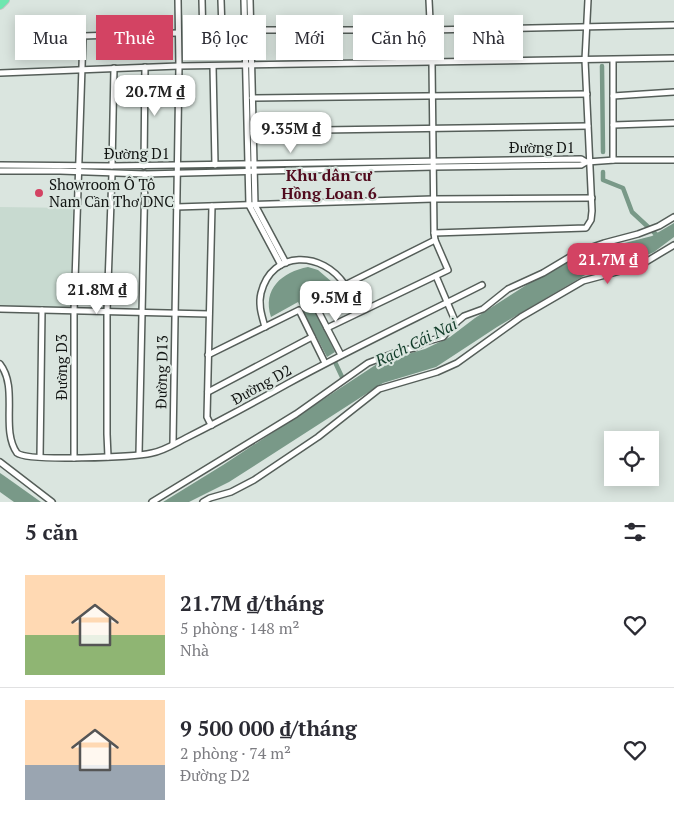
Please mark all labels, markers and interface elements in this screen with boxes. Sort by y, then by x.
chip: Mua [15,15,86,60]
chip: Thuê [96,15,173,60]
chip: Bộ lọc [183,15,266,60]
chip: Mới [276,15,343,60]
chip: Căn hộ [353,15,444,60]
chip: Nhà [454,15,523,60]
pin: 20.7M ₫ [109,74,201,117]
text: 20.7M ₫ [125,80,185,102]
pin: 9.35M ₫ [245,112,337,154]
text: 9.35M ₫ [261,117,321,139]
street label: Đường D1 [509,137,575,157]
street label: Đường D1 [104,143,170,163]
district label: Khu dân cư Hồng Loan 6 [281,164,377,204]
place label: Showroom Ô Tô Nam Cần Thơ DNC [49,174,174,211]
marker: Showroom Ô Tô Nam Cần Thơ DNC [33,187,45,199]
pin: 21.7M ₫ [562,242,654,285]
text: 21.7M ₫ [578,248,638,270]
pin: 21.8M ₫ [51,272,143,315]
text: 21.8M ₫ [67,278,127,300]
pin: 9.5M ₫ [295,280,377,323]
text: 9.5M ₫ [311,286,361,308]
water label: Rạch Cái Nai [370,312,461,372]
street label: Đường D3 [51,334,71,400]
street label: Đường D13 [150,335,172,409]
street label: Đường D2 [227,359,295,409]
map controls [604,431,659,486]
button: locate [604,431,659,486]
text: 5 căn [25,518,78,546]
icon: filters [621,518,649,546]
text: 21.7M ₫/tháng [180,589,324,617]
icon: home [65,595,125,655]
icon: heart [621,611,649,639]
text: 5 phòng · 148 m² [180,617,299,639]
text: Nhà [180,639,209,661]
text: 9 500 000 ₫/tháng [180,714,357,742]
icon: home [65,720,125,780]
icon: heart [621,736,649,764]
text: 2 phòng · 74 m² [180,742,291,764]
text: Đường D2 [180,764,250,786]

